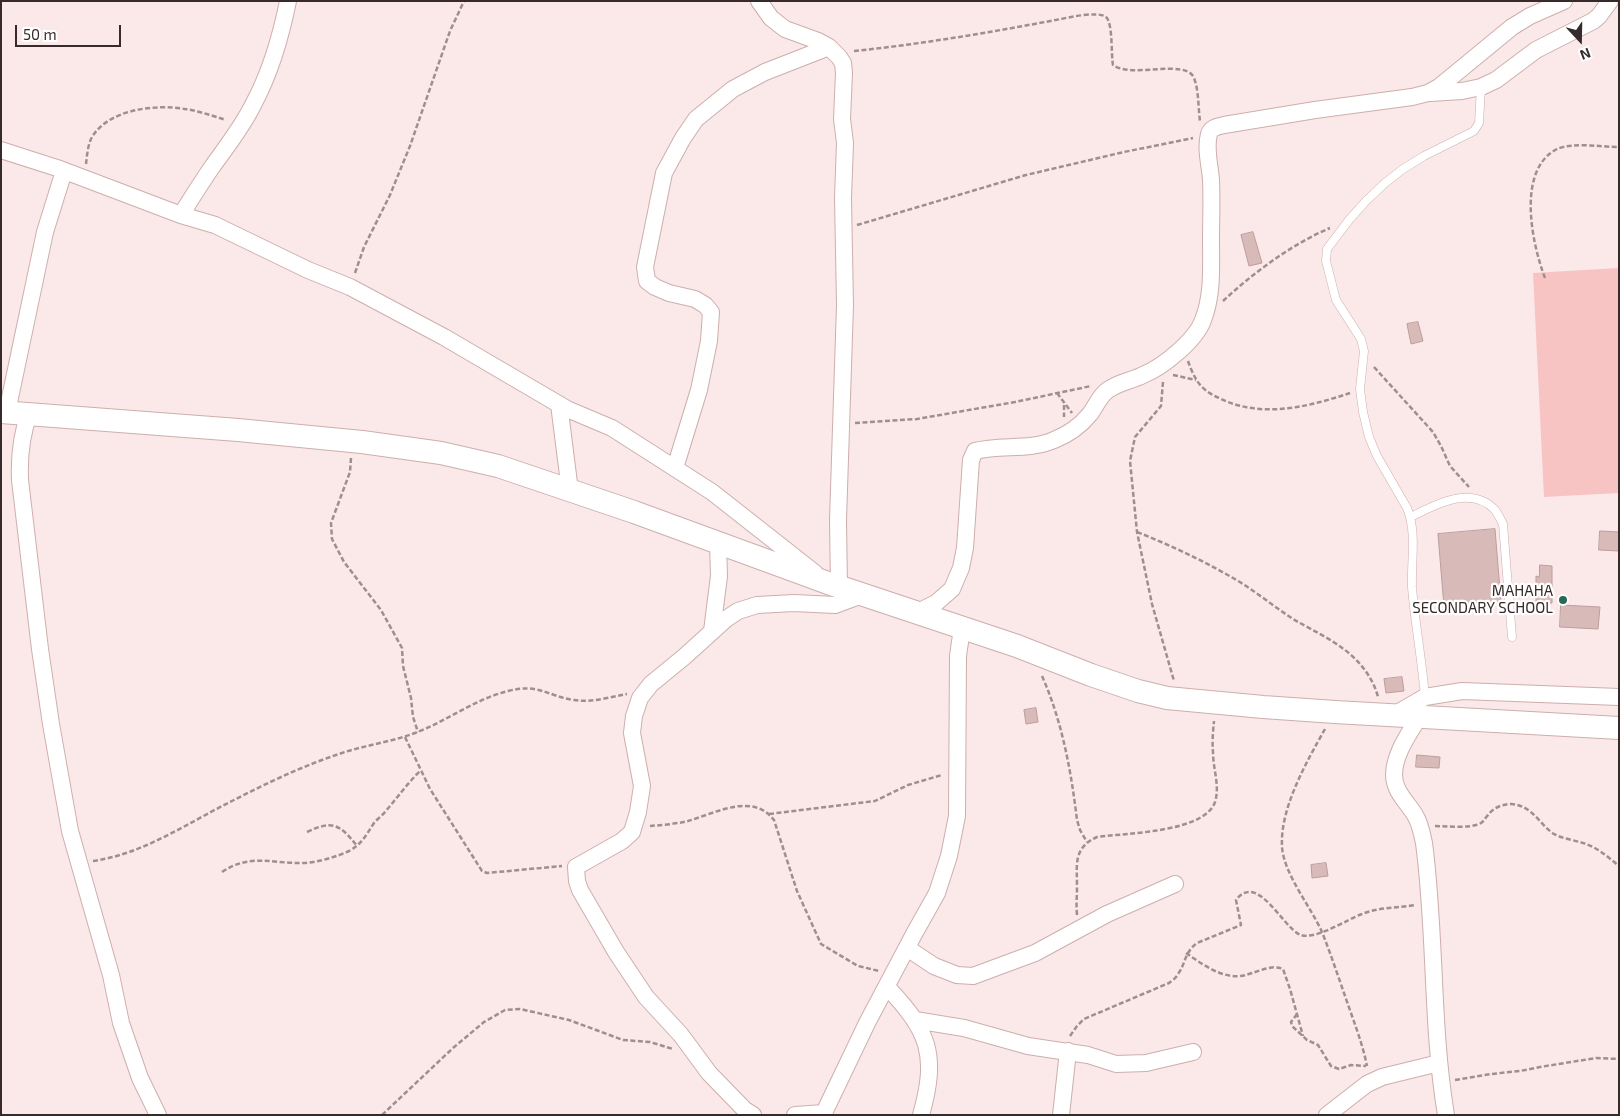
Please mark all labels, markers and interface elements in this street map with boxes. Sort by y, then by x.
scale bar [18,15,124,47]
north arrow [1555,15,1605,65]
text: 50 m [23,25,57,43]
text: N [1578,45,1593,64]
place label: MAHAHA SECONDARY SCHOOL [1412,582,1553,617]
marker: MAHAHA SECONDARY SCHOOL [1557,594,1569,606]

